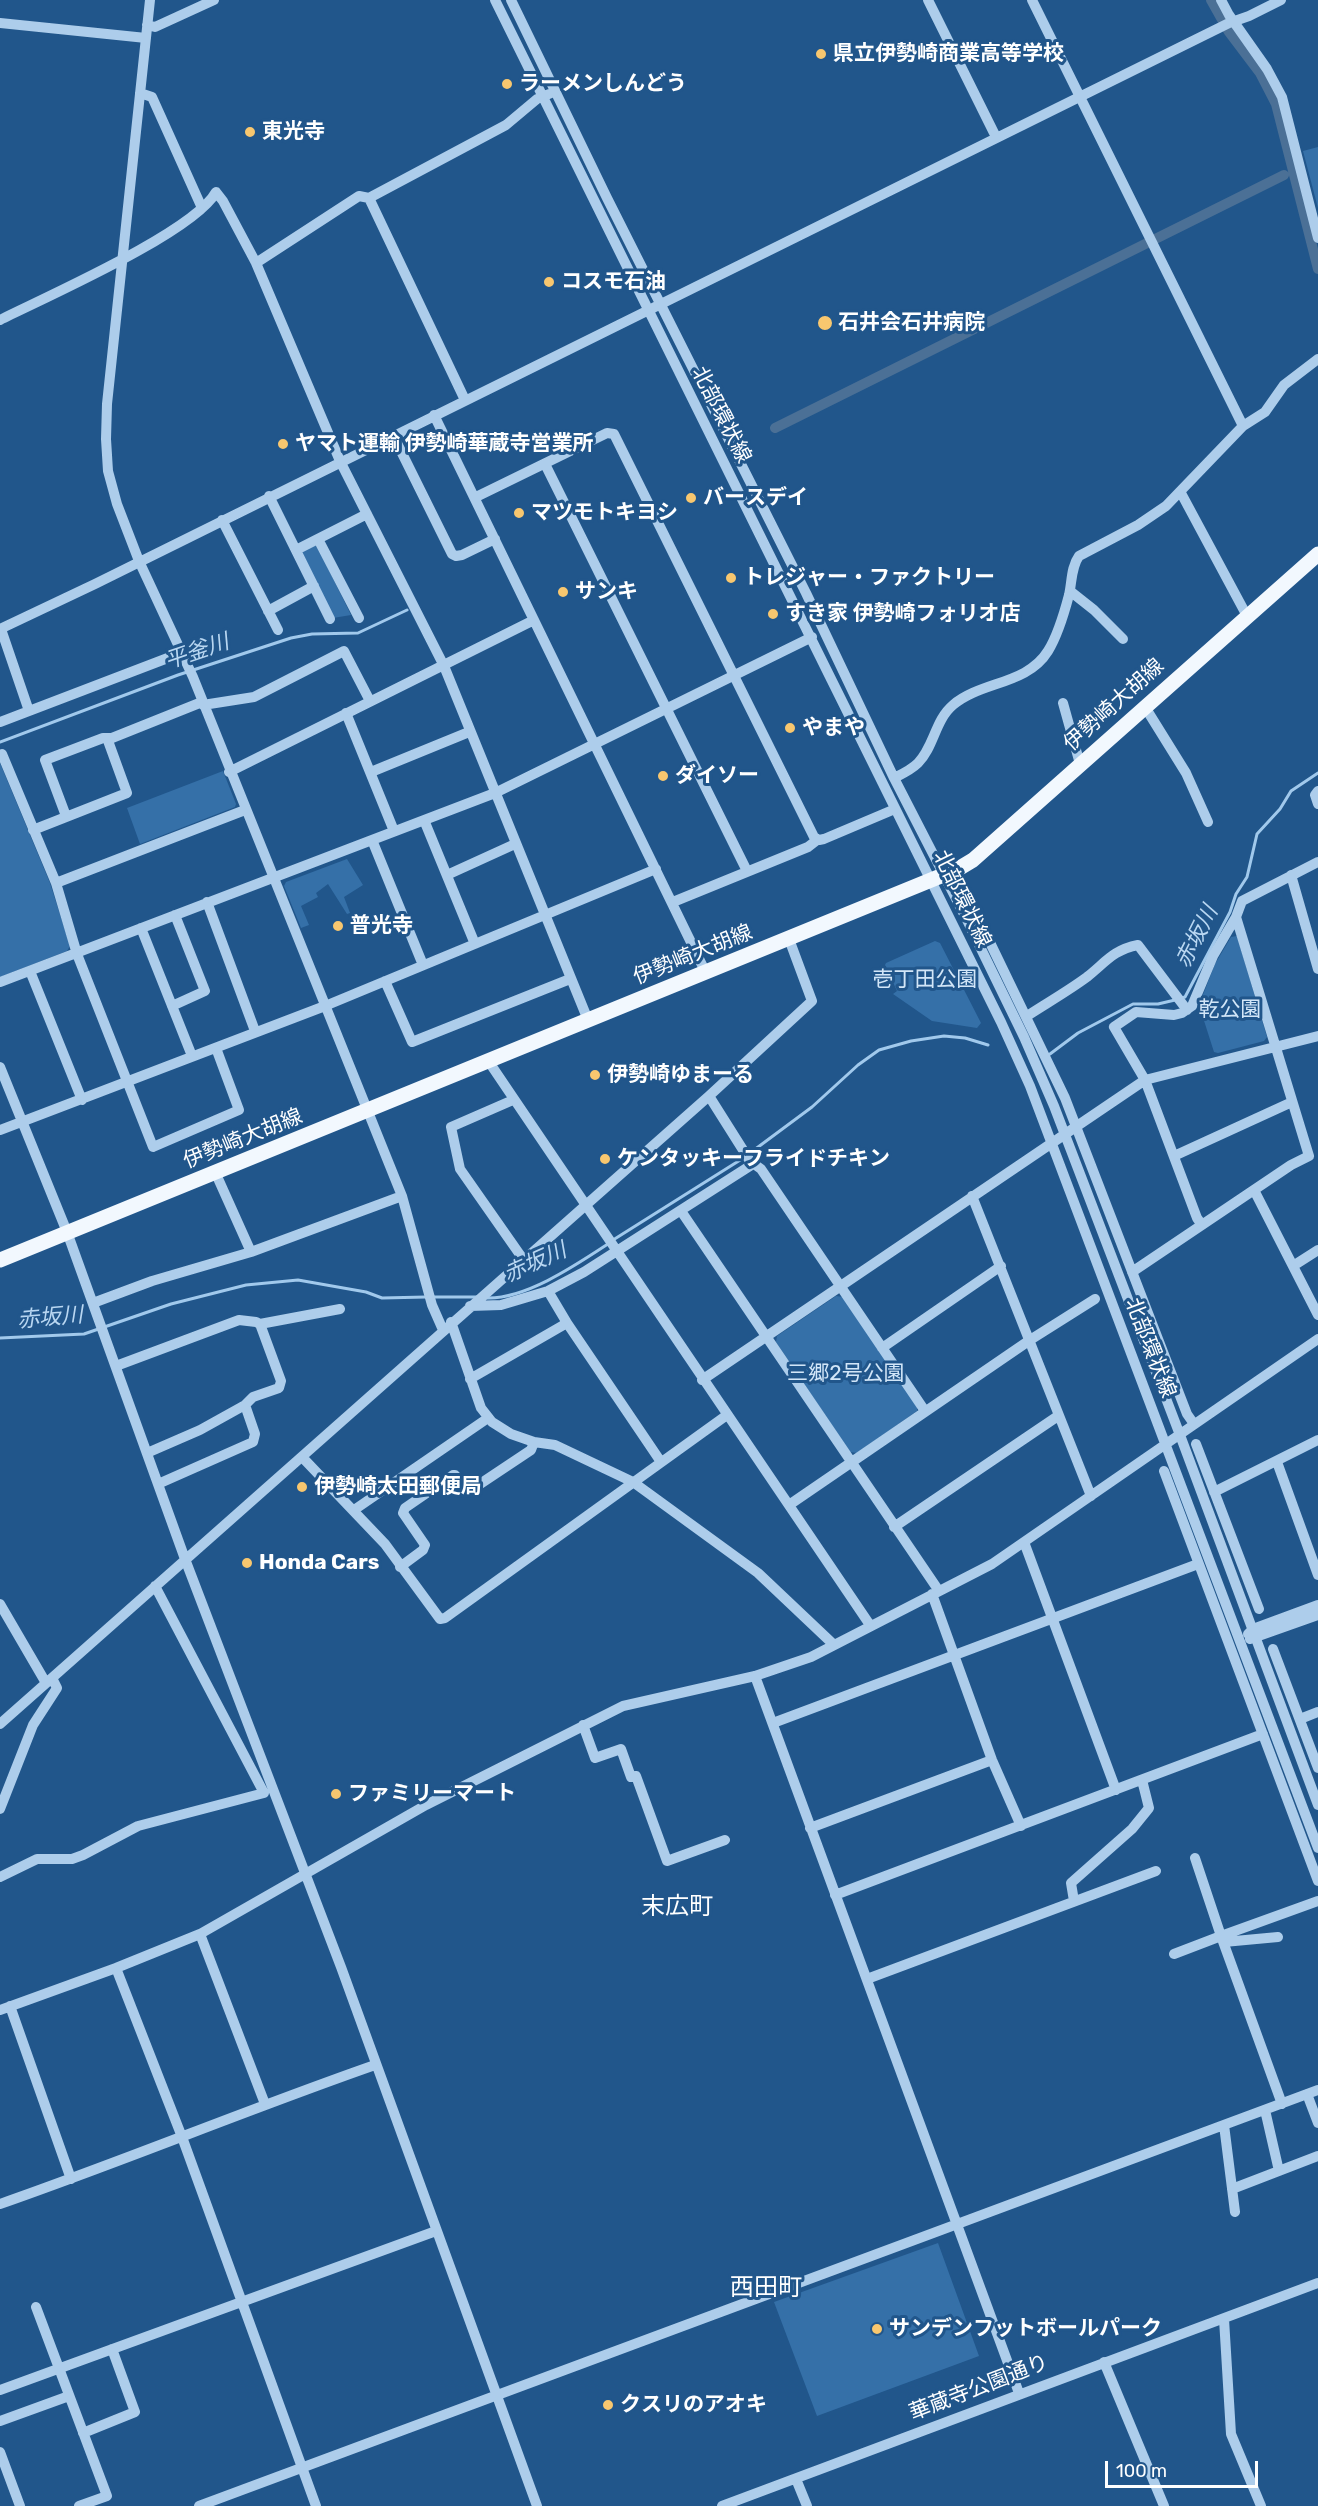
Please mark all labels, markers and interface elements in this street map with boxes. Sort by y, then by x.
place label: 県立伊勢崎商業高等学校 [833,41,1064,67]
marker: 県立伊勢崎商業高等学校 [814,47,828,61]
place label: ラーメンしんどう [519,71,687,97]
marker: ラーメンしんどう [500,77,514,91]
place label: 東光寺 [262,119,325,145]
marker: 東光寺 [243,125,257,139]
place label: コスモ石油 [561,269,666,295]
marker: コスモ石油 [542,275,556,289]
place label: 石井会石井病院 [838,310,985,336]
marker: 石井会石井病院 [816,314,834,332]
street label: 北部環状線 [686,363,756,467]
place label: ヤマト運輸 伊勢崎華蔵寺営業所 [295,431,593,457]
marker: ヤマト運輸 伊勢崎華蔵寺営業所 [276,437,290,451]
place label: バースデイ [703,485,808,511]
marker: バースデイ [684,491,698,505]
place label: マツモトキヨシ [531,500,678,526]
marker: マツモトキヨシ [512,506,526,520]
place label: トレジャー・ファクトリー [743,565,995,591]
marker: トレジャー・ファクトリー [724,571,738,585]
place label: サンキ [575,579,638,605]
marker: サンキ [556,585,570,599]
place label: すき家 伊勢崎フォリオ店 [785,601,1020,627]
marker: すき家 伊勢崎フォリオ店 [766,607,780,621]
water label: 平釜川 [162,629,232,675]
street label: 伊勢崎大胡線 [1059,653,1169,757]
place label: やまや [802,715,865,741]
marker: やまや [783,721,797,735]
place label: ダイソー [675,763,759,789]
marker: ダイソー [656,769,670,783]
street label: 北部環状線 [928,846,996,952]
water label: 赤坂川 [1170,902,1224,972]
place label: 普光寺 [350,913,413,939]
marker: 普光寺 [331,919,345,933]
street label: 伊勢崎大胡線 [630,920,756,990]
park label: 壱丁田公園 [873,967,977,993]
park label: 乾公園 [1199,997,1261,1023]
place label: 伊勢崎ゆまーる [607,1062,754,1088]
marker: 伊勢崎ゆまーる [588,1068,602,1082]
street label: 伊勢崎大胡線 [180,1104,306,1174]
place label: ケンタッキーフライドチキン [617,1146,890,1172]
marker: ケンタッキーフライドチキン [598,1152,612,1166]
water label: 赤坂川 [499,1238,571,1288]
street label: 北部環状線 [1119,1294,1181,1402]
water label: 赤坂川 [16,1302,84,1334]
park label: 三郷2号公園 [787,1361,905,1387]
place label: 伊勢崎太田郵便局 [314,1474,482,1500]
marker: 伊勢崎太田郵便局 [295,1480,309,1494]
place label: Honda Cars [259,1550,379,1576]
marker: Honda Cars [240,1556,254,1570]
place label: ファミリーマート [348,1781,516,1807]
marker: ファミリーマート [329,1787,343,1801]
district label: 末広町 [641,1893,713,1921]
district label: 西田町 [730,2274,802,2302]
place label: サンデンフットボールパーク [889,2316,1162,2342]
marker: サンデンフットボールパーク [870,2322,884,2336]
street label: 華蔵寺公園通り [906,2350,1052,2426]
place label: クスリのアオキ [620,2392,767,2418]
marker: クスリのアオキ [601,2398,615,2412]
scale bar [1108,2449,1261,2487]
text: 100 m [1116,2460,1167,2482]

